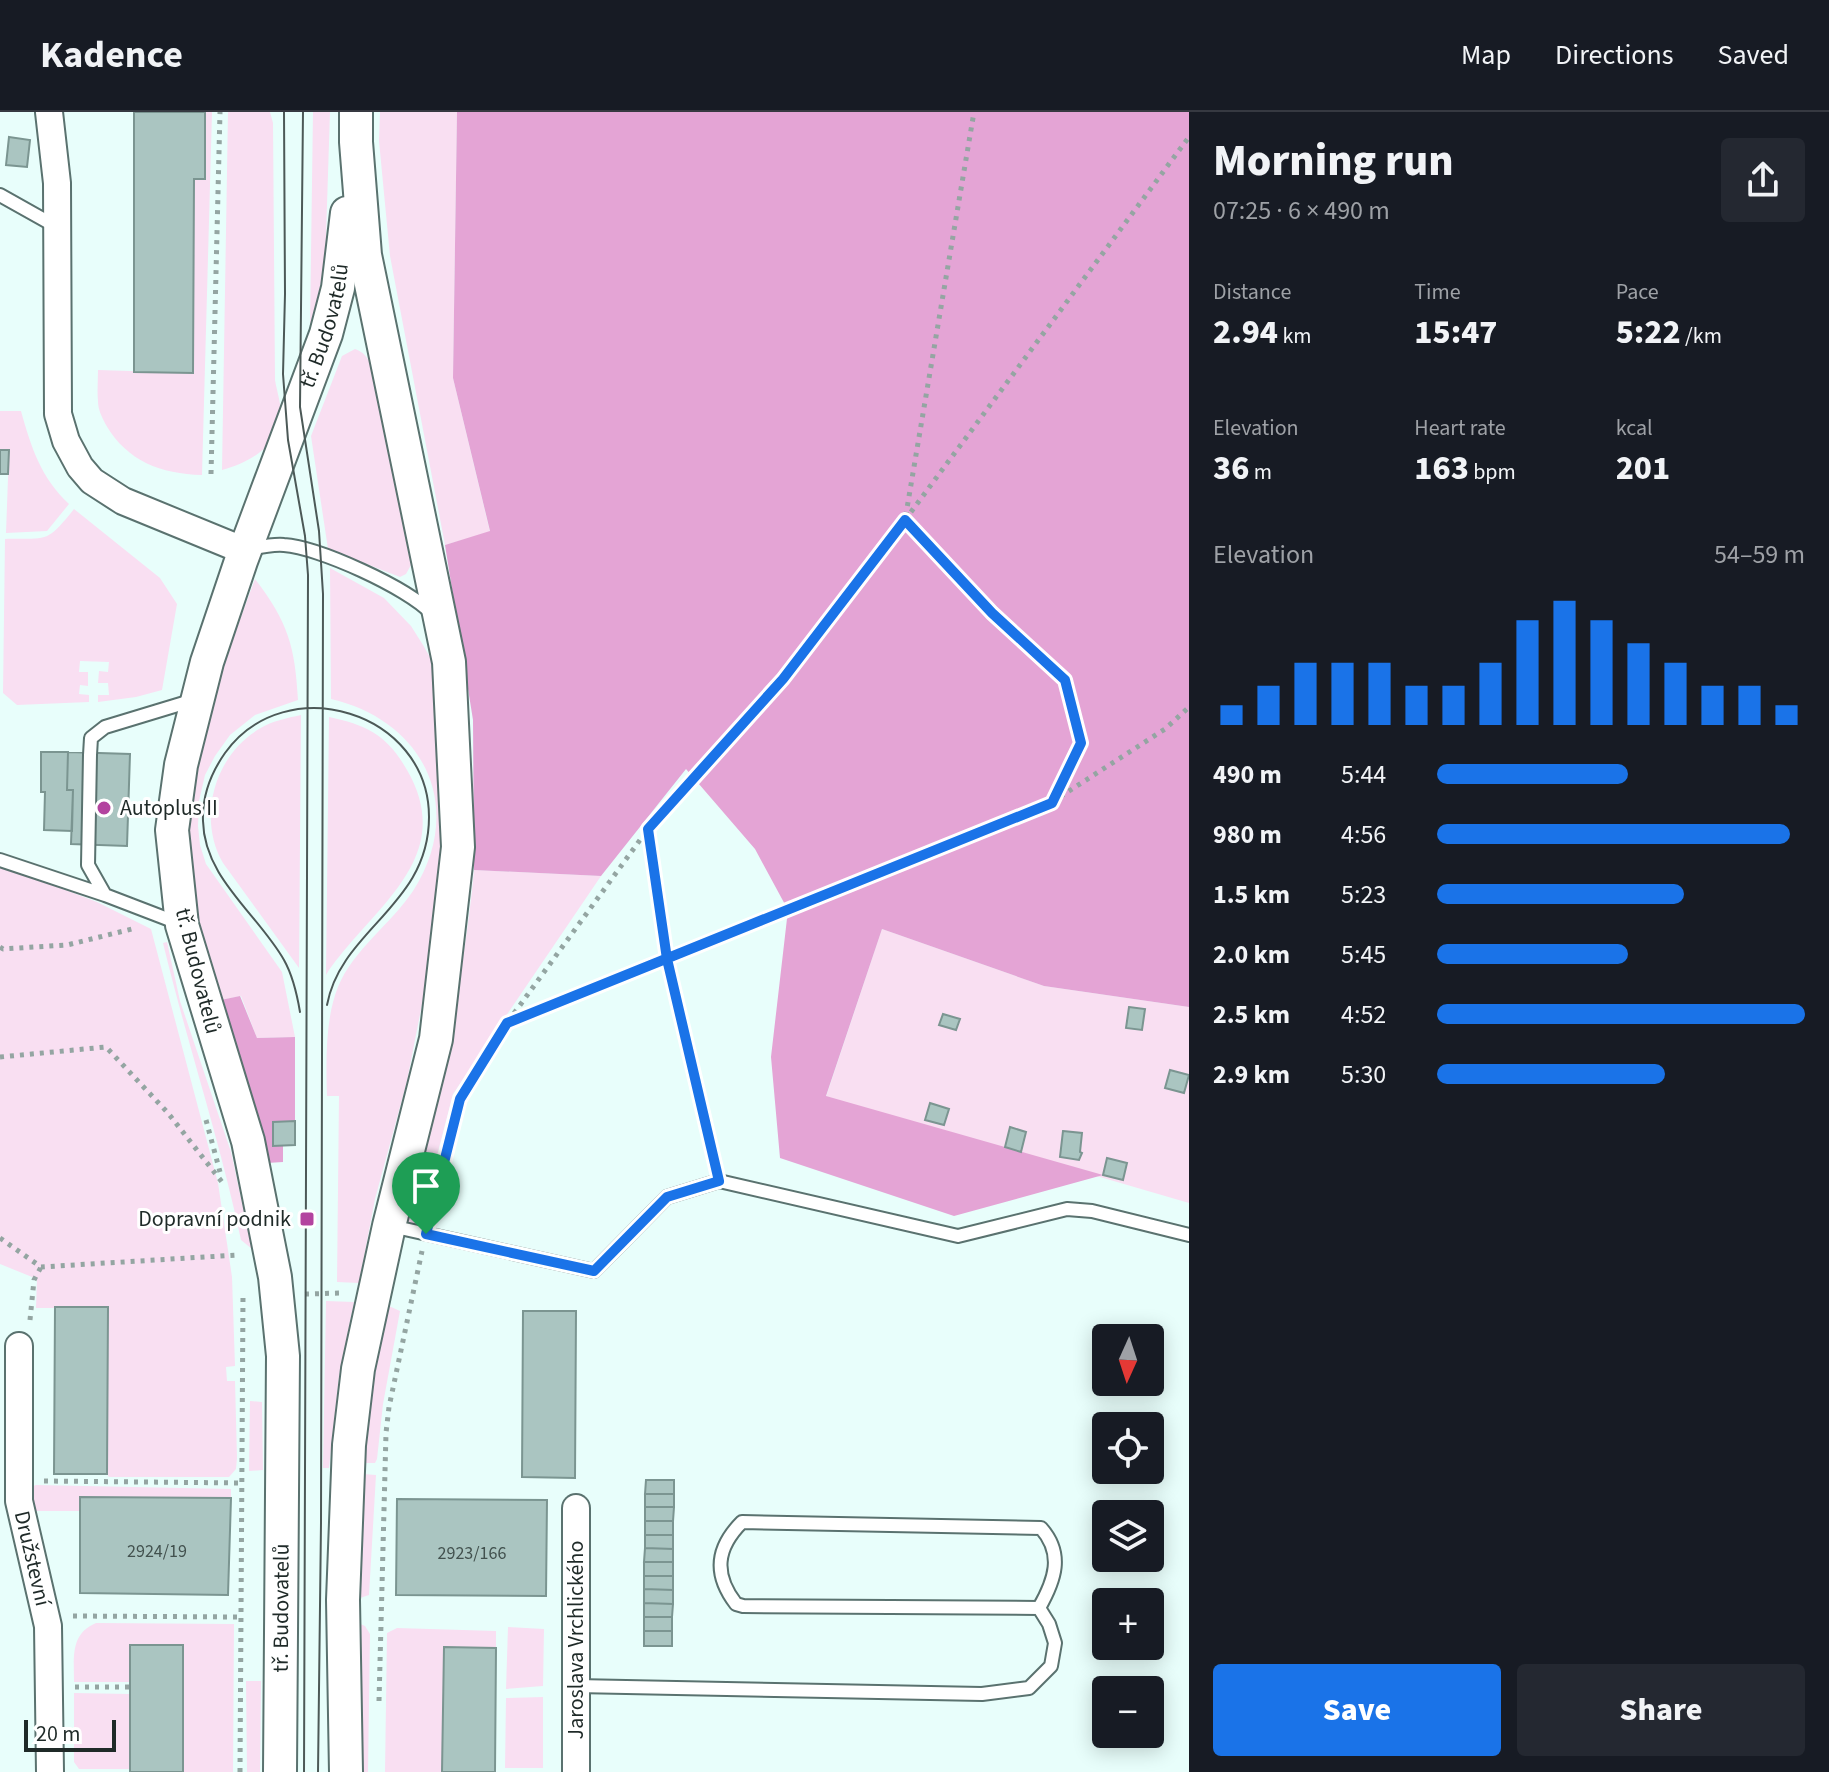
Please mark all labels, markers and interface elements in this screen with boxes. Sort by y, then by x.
text: Kadence [40,28,183,82]
text: Map [1461,35,1511,75]
text: Directions [1555,35,1674,75]
text: Saved [1718,35,1789,75]
text: Morning run [1213,130,1454,193]
button: share [1721,138,1805,222]
text: 07:25 · 6 × 490 m [1213,192,1390,229]
street label: tř. Budovatelů [291,262,357,393]
text: Distance [1213,276,1291,308]
text: Time [1414,276,1461,308]
text: Pace [1616,276,1659,308]
text: 2.94 [1213,308,1278,357]
text: 15:47 [1414,308,1498,357]
text: 5:22 [1616,308,1681,357]
text: km [1278,320,1312,352]
text: /km [1681,320,1722,352]
text: Elevation [1213,412,1299,444]
text: Heart rate [1414,412,1506,444]
text: kcal [1616,412,1653,444]
text: 36 [1213,444,1249,493]
text: 163 [1414,444,1469,493]
text: 201 [1616,444,1670,493]
text: m [1249,456,1272,488]
text: bpm [1469,456,1516,488]
text: Elevation [1213,536,1314,573]
text: 54–59 m [1714,536,1805,573]
text: 490 m [1213,756,1282,793]
text: 5:44 [1341,756,1386,793]
place label: Autoplus II [120,792,218,824]
marker: Autoplus II [95,799,113,817]
text: 980 m [1213,816,1282,853]
text: 4:56 [1341,816,1386,853]
text: 1.5 km [1213,876,1290,913]
text: 5:23 [1341,876,1386,913]
street label: tř. Budovatelů [167,905,229,1037]
text: 2.0 km [1213,936,1290,973]
text: 5:45 [1341,936,1386,973]
text: 2.5 km [1213,996,1290,1033]
text: 4:52 [1341,996,1386,1033]
text: 2.9 km [1213,1056,1290,1093]
text: 5:30 [1341,1056,1386,1093]
pin [392,1152,460,1234]
icon: arrive [404,1164,448,1208]
place label: Dopravní podnik [138,1203,291,1235]
marker: Dopravní podnik [298,1210,316,1228]
north arrow [1092,1324,1164,1396]
map controls [1092,1324,1164,1748]
button: locate [1092,1412,1164,1484]
button: layers [1092,1500,1164,1572]
street label: Družstevní [6,1508,59,1610]
house number: 2924/19 [127,1539,187,1564]
house number: 2923/166 [438,1541,507,1566]
street label: Jaroslava Vrchlického [560,1541,592,1739]
street label: tř. Budovatelů [265,1543,298,1673]
button: + [1092,1588,1164,1660]
button: Save [1213,1664,1501,1756]
button: Share [1517,1664,1805,1756]
button: − [1092,1676,1164,1748]
scale bar [24,1716,116,1752]
text: 20 m [36,1718,81,1750]

